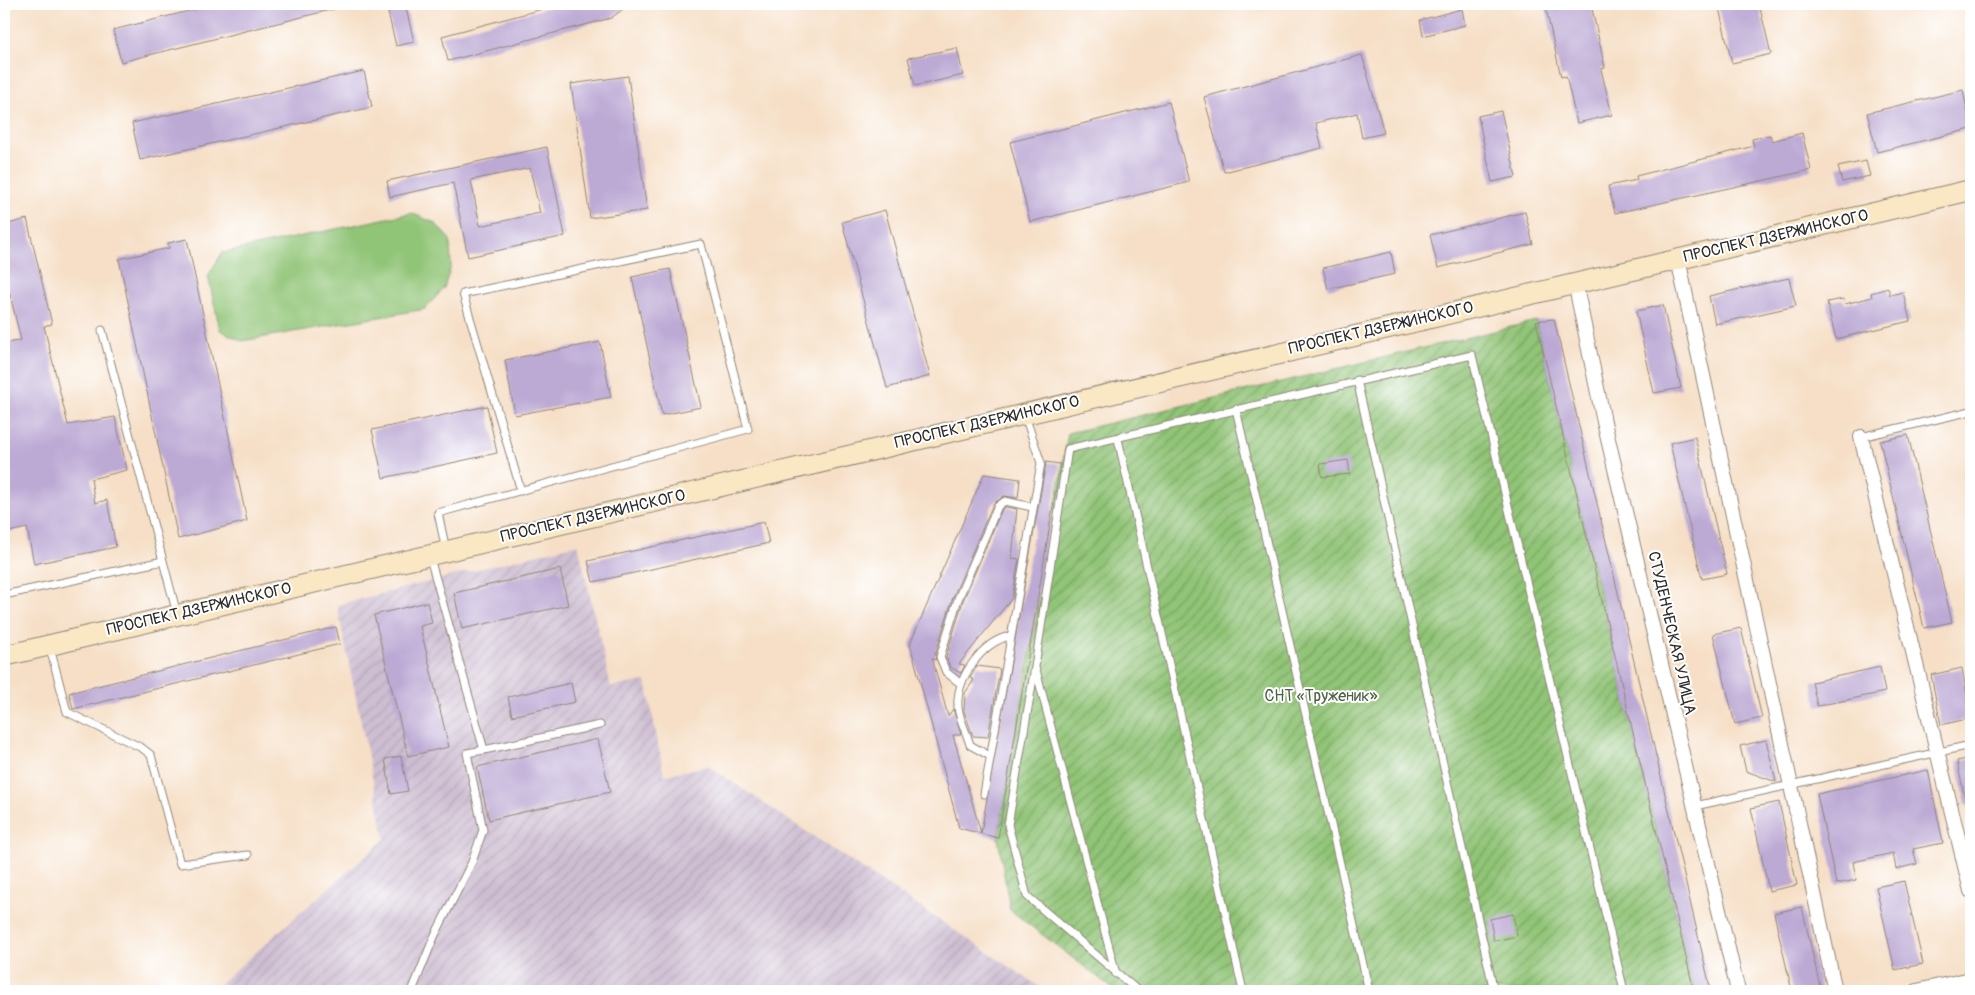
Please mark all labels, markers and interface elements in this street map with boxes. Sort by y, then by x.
street label: ПРОСПЕКТ ДЗЕРЖИНСКОГО [1682,205,1870,267]
street label: ПРОСПЕКТ ДЗЕРЖИНСКОГО [1287,297,1475,359]
street label: ПРОСПЕКТ ДЗЕРЖИНСКОГО [893,391,1081,453]
street label: ПРОСПЕКТ ДЗЕРЖИНСКОГО [499,485,687,547]
street label: СТУДЕНЧЕСКАЯ УЛИЦА [1643,549,1701,717]
street label: ПРОСПЕКТ ДЗЕРЖИНСКОГО [105,578,293,640]
park label: СНТ «Труженик» [1264,686,1378,706]

